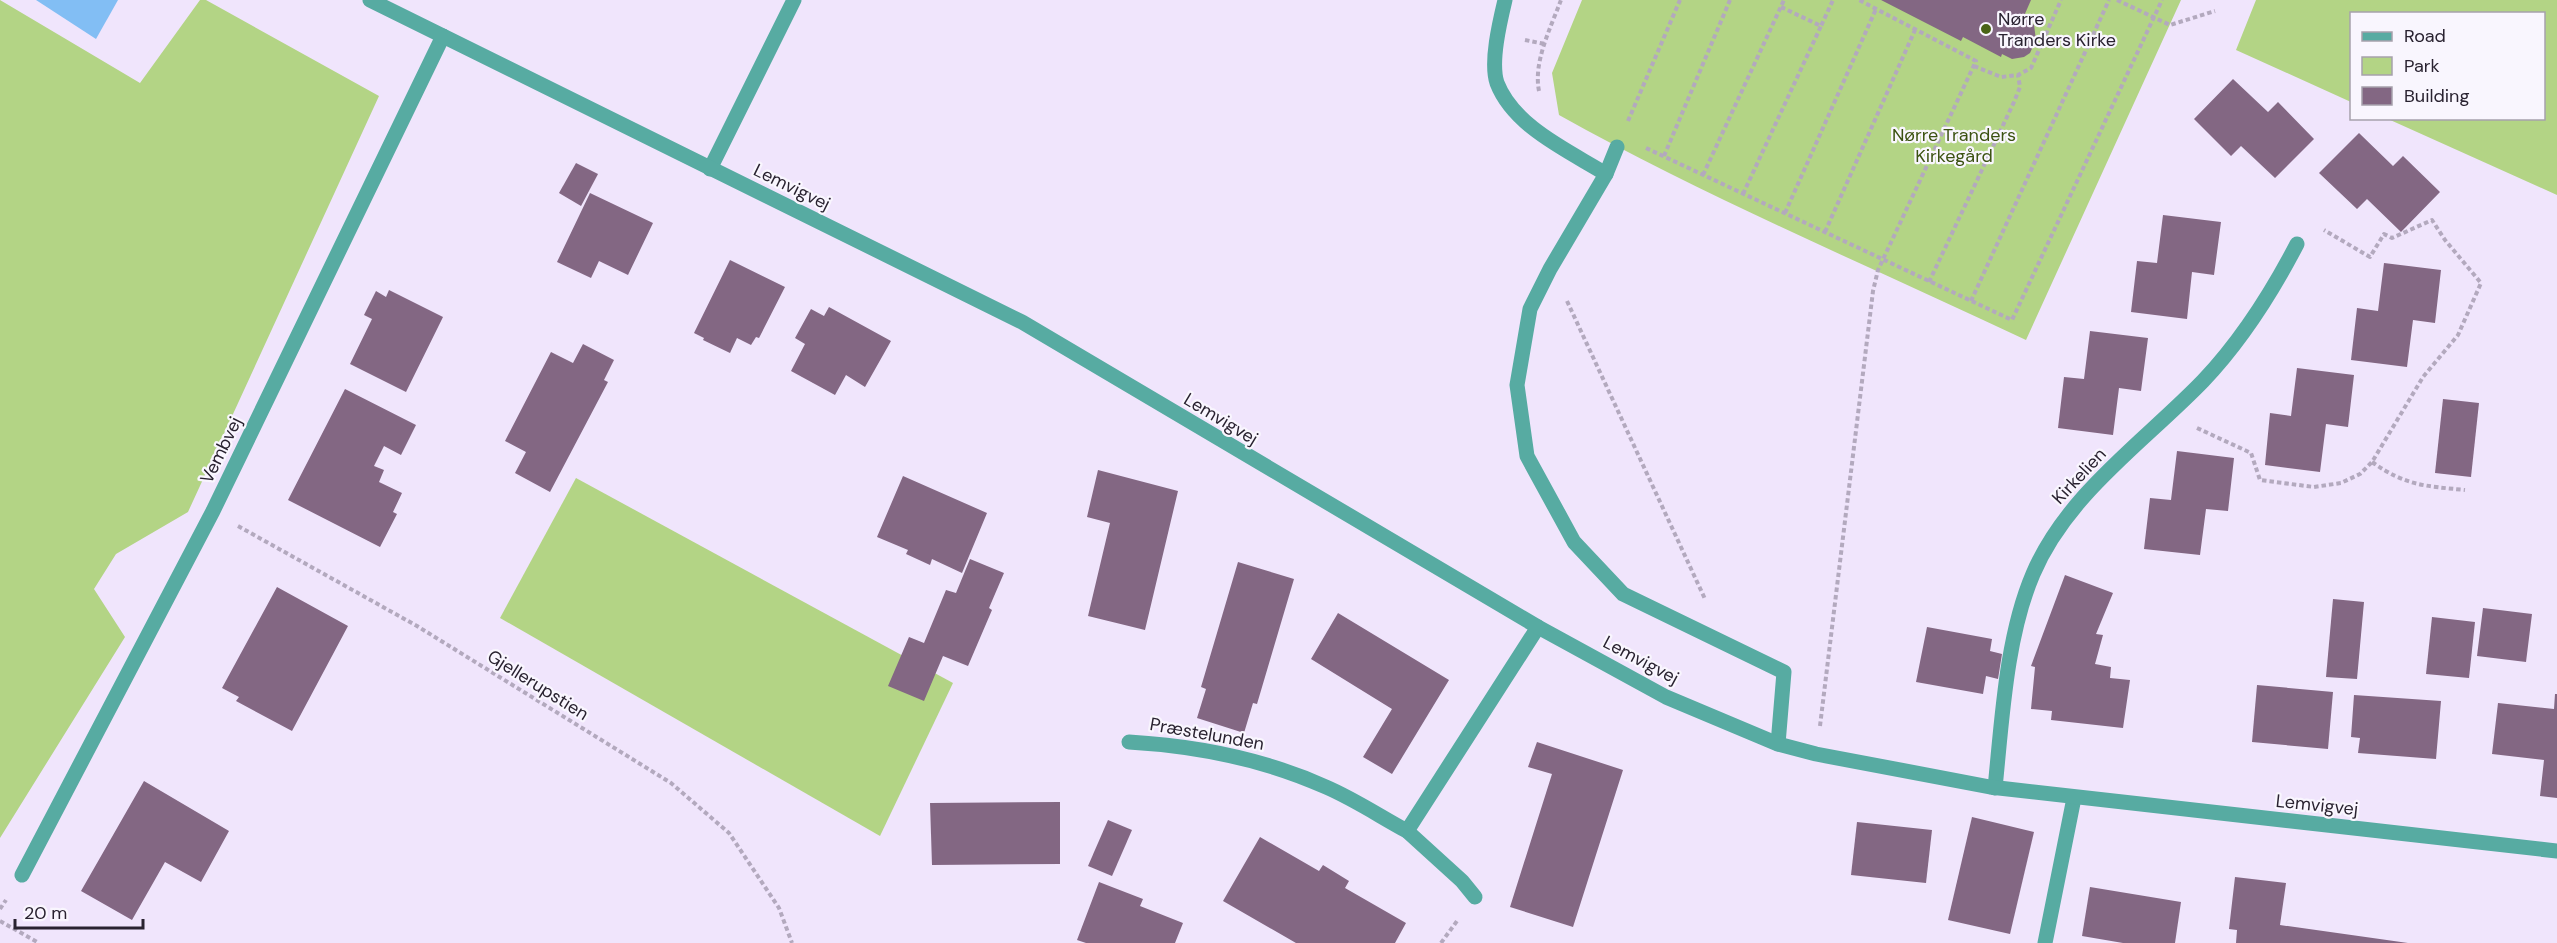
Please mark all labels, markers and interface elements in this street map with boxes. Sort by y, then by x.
place label: Nørre Tranders Kirke [1998,7,2116,52]
legend [2350,12,2545,120]
marker: Nørre Tranders Kirke [1979,22,1993,36]
text: Road [2404,24,2446,48]
text: Park [2404,54,2440,78]
text: Building [2404,84,2469,108]
park label: Nørre Tranders Kirkegård [1892,123,2016,168]
street label: Lemvigvej [750,158,834,216]
street label: Lemvigvej [1179,387,1263,451]
street label: Vembvej [195,413,247,487]
street label: Kirkelien [2047,443,2111,509]
street label: Lemvigvej [1599,630,1683,690]
street label: Gjellerupstien [483,644,593,726]
street label: Præstelunden [1148,712,1266,756]
street label: Lemvigvej [2275,789,2359,821]
scale bar [15,892,142,930]
text: 20 m [24,901,67,925]

